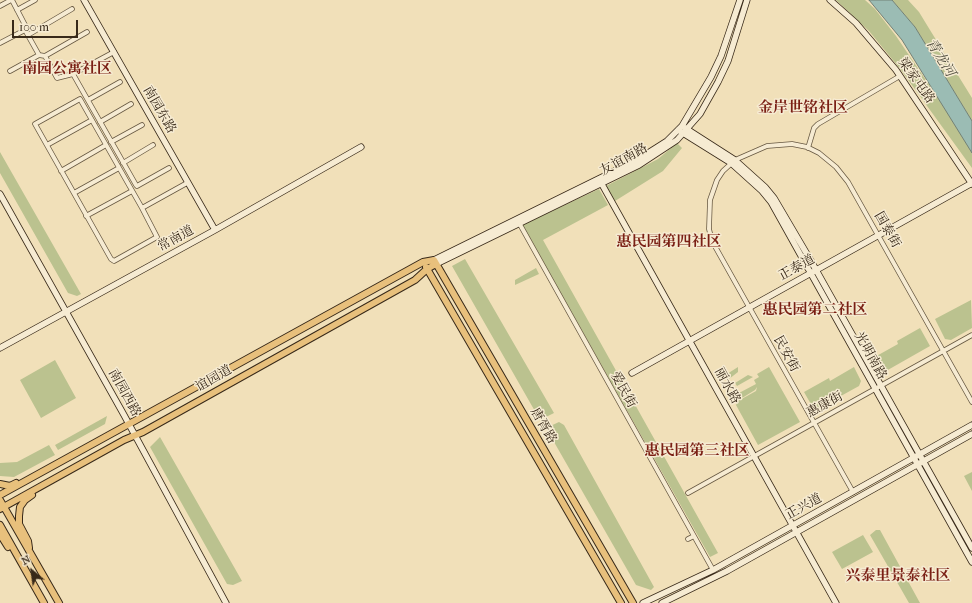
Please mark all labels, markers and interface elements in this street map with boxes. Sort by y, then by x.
scale bar [14,12,80,38]
text: 100 m [19,20,49,34]
water label: 青龙河 [922,36,958,80]
street label: 梁家屯路 [894,55,938,107]
district label: 南园公寓社区 [22,60,112,78]
street label: 南园东路 [139,84,179,136]
district label: 金岸世铭社区 [758,99,848,117]
street label: 友谊南路 [597,141,651,179]
street label: 国泰街 [870,209,904,251]
street label: 常南道 [155,223,197,255]
district label: 惠民园第四社区 [617,233,721,251]
street label: 正泰道 [776,252,818,284]
district label: 惠民园第二社区 [763,301,867,319]
street label: 光明南路 [851,329,889,383]
street label: 民安街 [770,333,802,375]
street label: 谊园道 [193,362,235,396]
street label: 丽水路 [711,365,743,407]
street label: 南园西路 [105,366,143,420]
street label: 爱民街 [607,369,639,411]
street label: 惠康街 [804,389,846,421]
street label: 唐胥路 [526,405,560,447]
district label: 惠民园第三社区 [645,442,749,460]
street label: 正兴道 [783,491,825,523]
north arrow [12,551,52,591]
text: N [19,552,33,568]
district label: 兴泰里景泰社区 [846,567,950,585]

